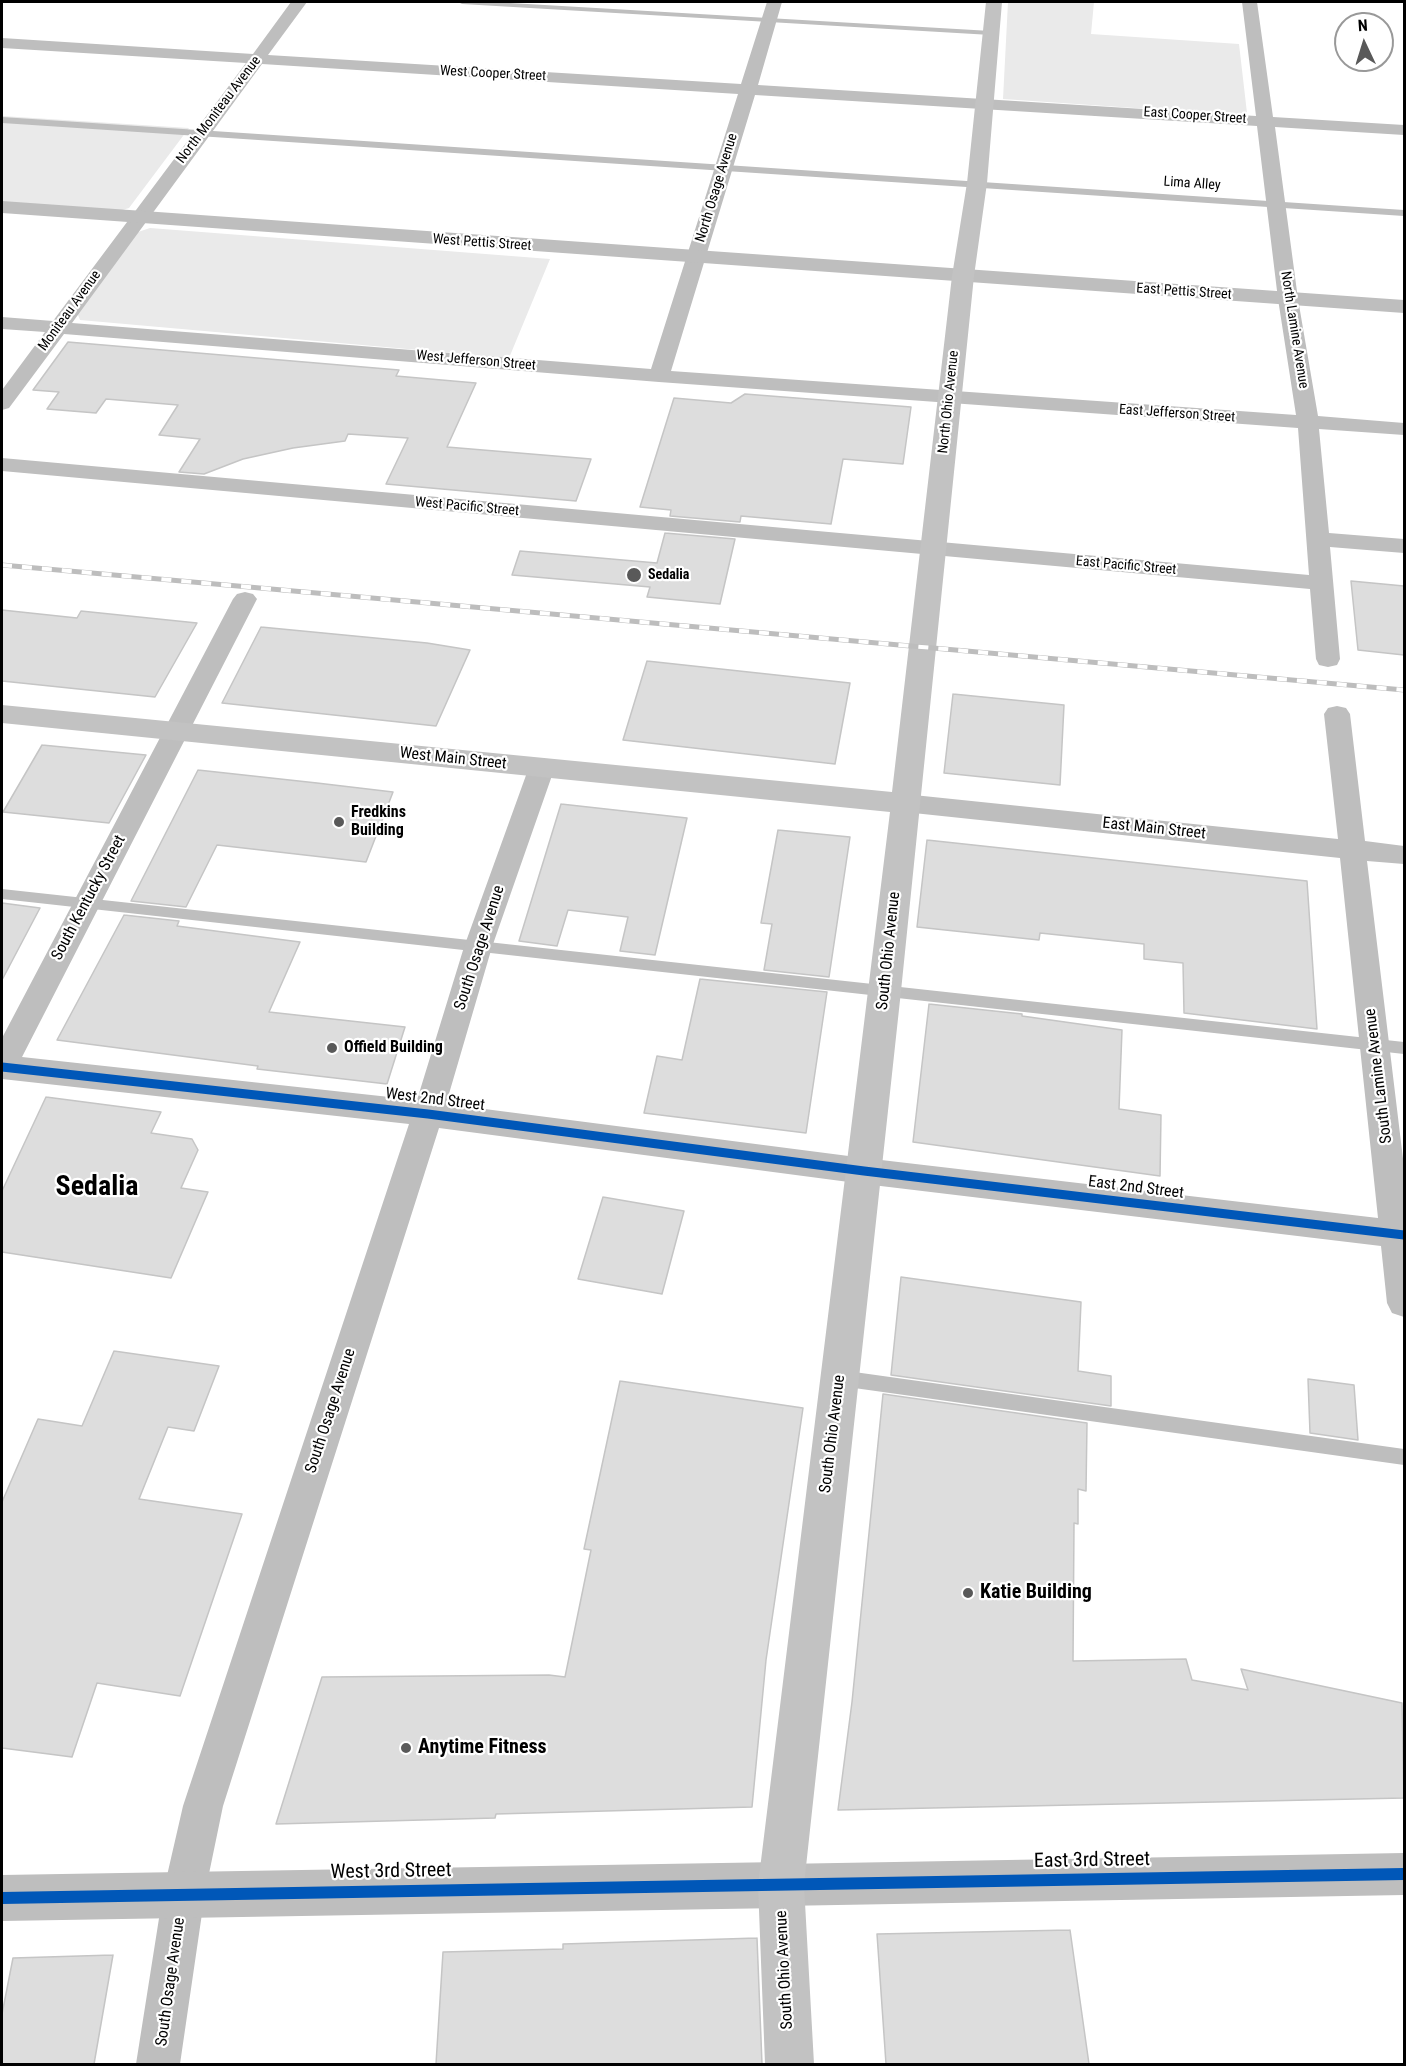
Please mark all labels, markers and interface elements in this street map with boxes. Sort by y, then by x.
north arrow [1334,12,1394,72]
text: N [1357,16,1368,35]
street label: North Moniteau Avenue [173,53,265,167]
street label: West Cooper Street [439,63,547,85]
street label: East Cooper Street [1143,104,1247,128]
street label: North Osage Avenue [692,132,742,244]
street label: Lima Alley [1163,174,1221,194]
street label: West Pettis Street [432,231,532,255]
street label: Moniteau Avenue [35,268,105,354]
street label: North Lamine Avenue [1276,270,1312,390]
street label: East Pettis Street [1136,280,1232,304]
street label: West Jefferson Street [416,347,536,375]
street label: North Ohio Avenue [935,350,963,454]
street label: East Jefferson Street [1118,402,1236,426]
street label: West Pacific Street [414,494,520,520]
street label: East Pacific Street [1075,553,1177,579]
marker: Sedalia [625,566,643,584]
place label: Sedalia [648,567,689,583]
street label: West Main Street [399,744,507,774]
place label: Fredkins Building [351,803,406,841]
street label: East Main Street [1101,814,1207,844]
marker: Fredkins Building [332,815,346,829]
street label: South Kentucky Street [48,832,130,964]
street label: South Osage Avenue [451,883,509,1013]
street label: South Ohio Avenue [873,891,905,1011]
street label: South Lamine Avenue [1361,1007,1397,1145]
place label: Offield Building [344,1038,443,1058]
marker: Offield Building [325,1041,339,1055]
street label: West 2nd Street [384,1084,486,1116]
district label: Sedalia [56,1171,138,1205]
street label: East 2nd Street [1087,1173,1185,1203]
street label: South Osage Avenue [302,1346,360,1476]
street label: South Ohio Avenue [816,1374,850,1494]
place label: Katie Building [980,1581,1092,1605]
marker: Katie Building [961,1586,975,1600]
place label: Anytime Fitness [418,1736,547,1760]
marker: Anytime Fitness [399,1741,413,1755]
street label: East 3rd Street [1034,1848,1150,1874]
street label: West 3rd Street [330,1859,452,1885]
street label: South Ohio Avenue [772,1910,798,2030]
street label: South Osage Avenue [152,1916,190,2048]

